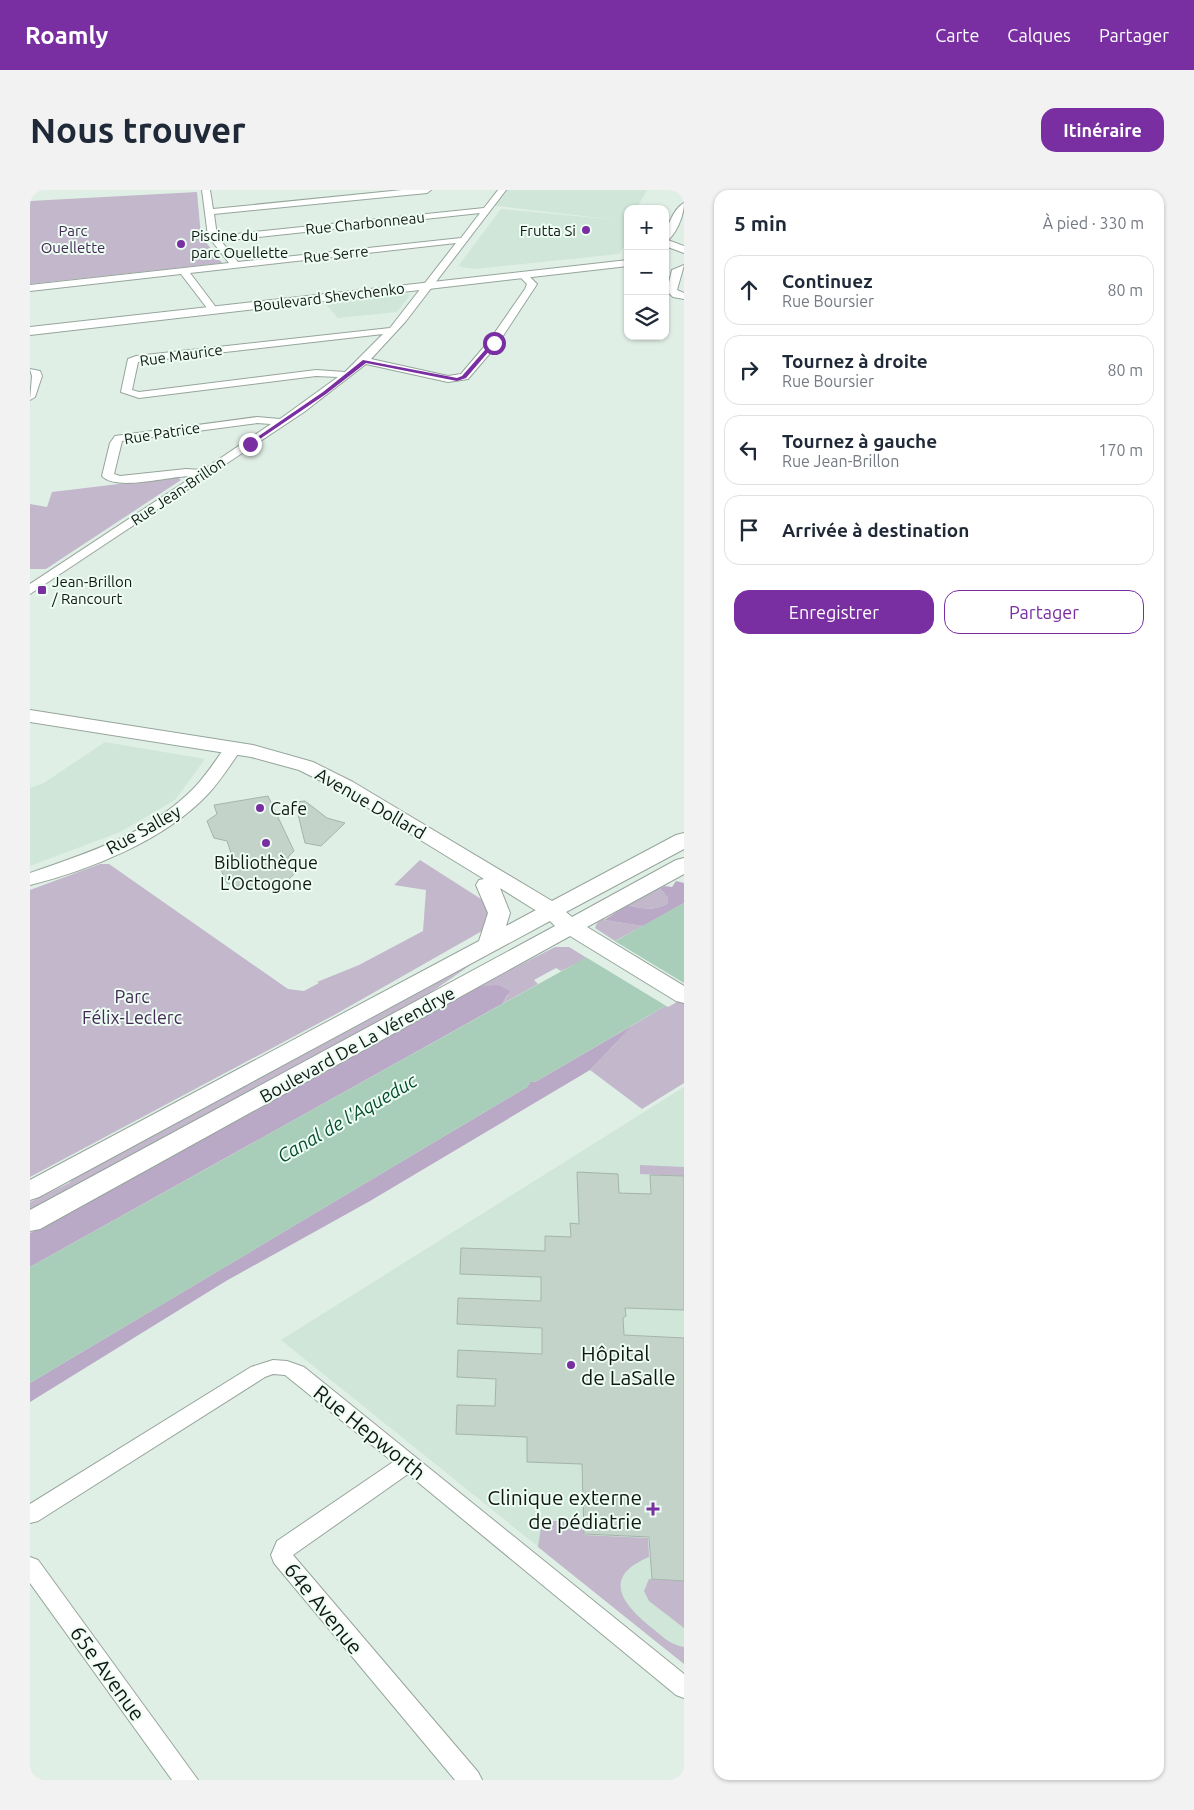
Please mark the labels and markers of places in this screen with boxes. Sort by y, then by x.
place label: Frutta Si [520,222,576,239]
marker: Frutta Si [580,224,592,236]
place label: Piscine du parc Ouellette [191,227,288,261]
marker: Piscine du parc Ouellette [175,238,187,250]
place label: Jean-Brillon / Rancourt [51,573,132,607]
marker: Jean-Brillon / Rancourt [36,584,48,596]
place label: Cafe [270,798,307,818]
marker: Cafe [254,802,266,814]
marker: Bibliothèque L’Octogone [260,837,272,849]
place label: Bibliothèque L’Octogone [214,852,318,893]
place label: Hôpital de LaSalle [581,1341,676,1389]
marker: Hôpital de LaSalle [565,1359,577,1371]
place label: Clinique externe de pédiatrie [487,1485,642,1533]
marker: Clinique externe de pédiatrie [646,1502,660,1516]

